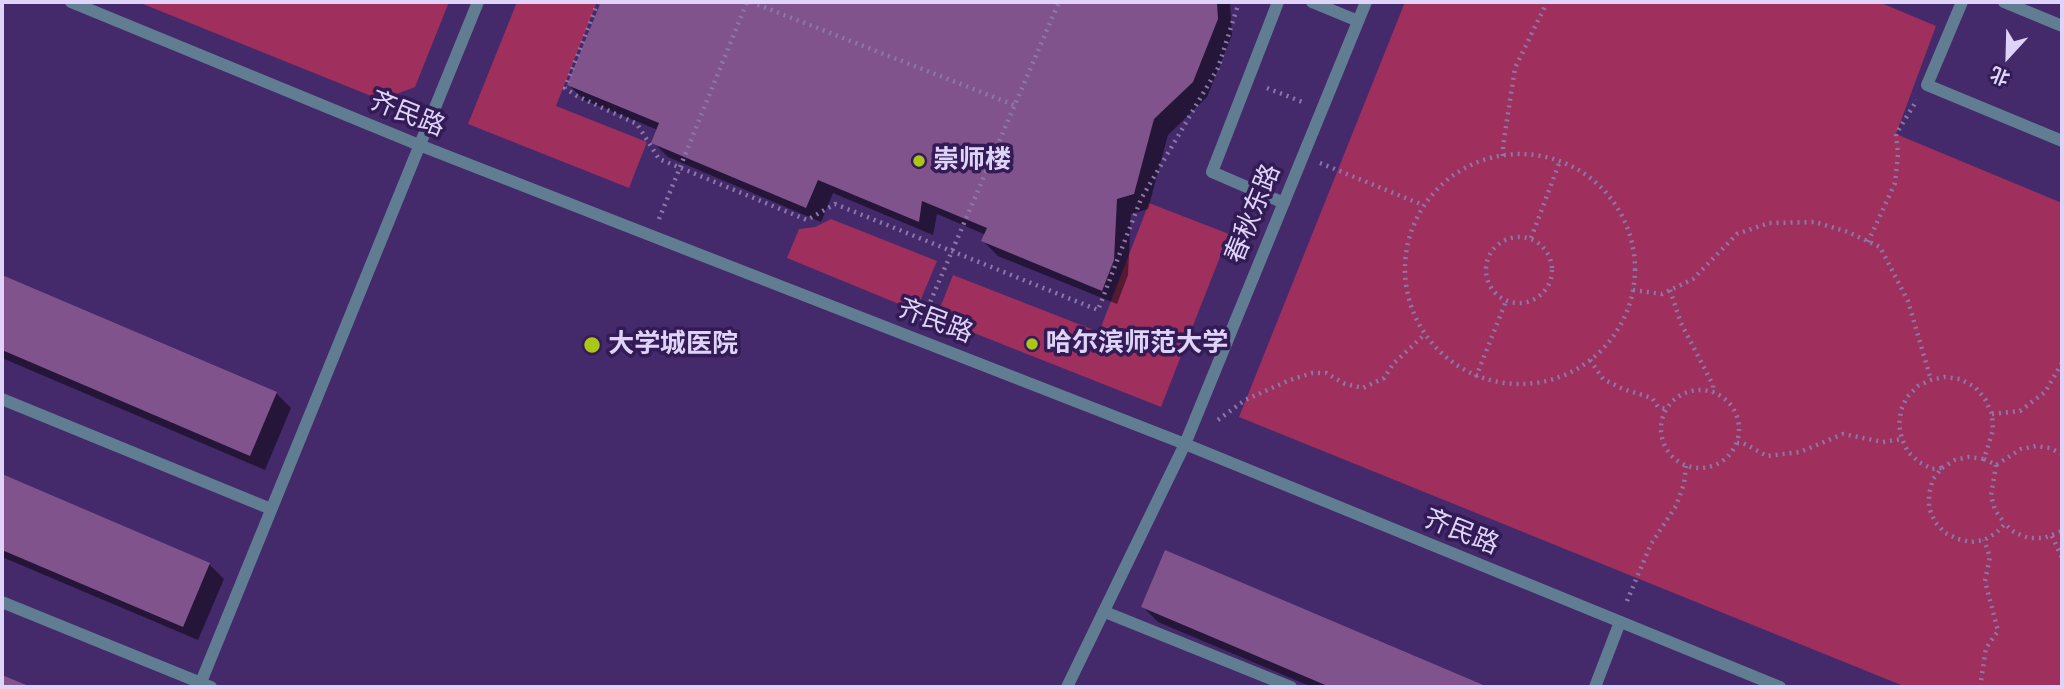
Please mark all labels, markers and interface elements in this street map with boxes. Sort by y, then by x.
north arrow [1973,21,2043,91]
text: 北 [1987,61,2013,90]
street label: 齐民路 [365,86,449,144]
place label: 崇师楼 [933,145,1011,177]
marker: 崇师楼 [911,153,927,169]
street label: 春秋东路 [1220,160,1288,268]
street label: 齐民路 [893,293,977,351]
place label: 哈尔滨师范大学 [1046,328,1228,360]
place label: 大学城医院 [608,329,738,361]
marker: 大学城医院 [582,335,602,355]
marker: 哈尔滨师范大学 [1024,336,1040,352]
street label: 齐民路 [1419,504,1503,562]

